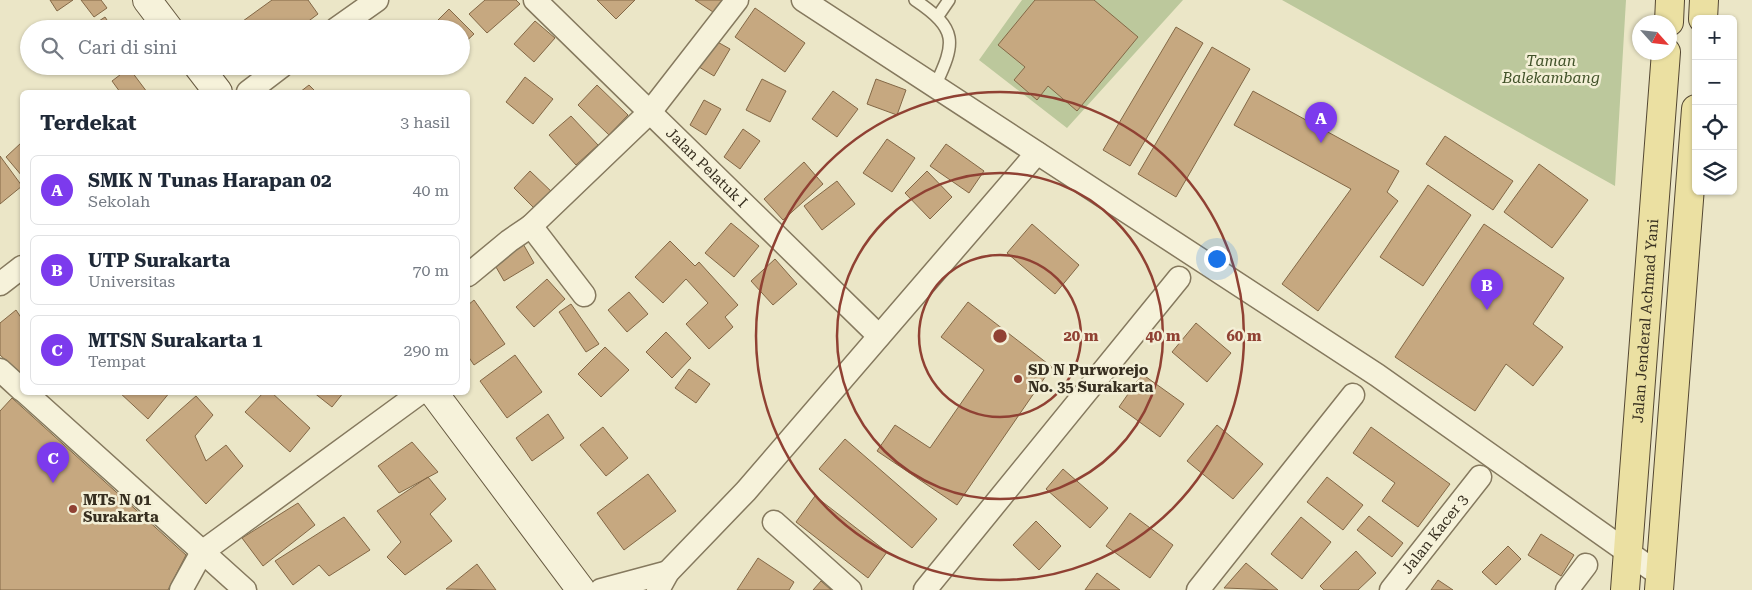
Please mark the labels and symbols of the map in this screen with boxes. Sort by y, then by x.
north arrow [1632,15,1677,60]
park label: Taman Balekambang [1501,52,1600,87]
pin: A [1305,102,1337,143]
street label: Jalan Pelatuk I [662,124,751,211]
street label: Jalan Jenderal Achmad Yani [1629,218,1662,423]
your location [1204,246,1230,272]
pin: B [1471,269,1503,310]
centre of rings [991,327,1009,345]
text: 20 m [1063,327,1099,345]
text: 40 m [1145,327,1181,345]
text: 60 m [1226,327,1262,345]
place label: SD N Purworejo No. 35 Surakarta [1028,361,1153,396]
marker: SD N Purworejo No. 35 Surakarta [1012,373,1024,385]
pin: C [37,442,69,483]
place label: MTs N 01 Surakarta [83,491,159,526]
street label: Jalan Kacer 3 [1398,491,1472,578]
marker: MTs N 01 Surakarta [67,503,79,515]

